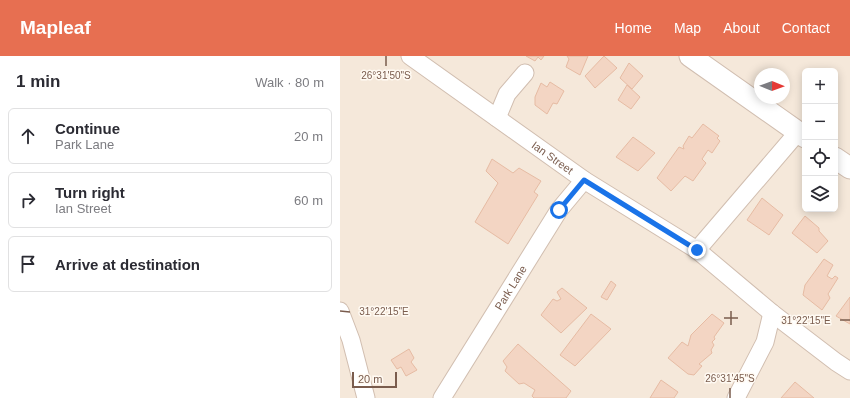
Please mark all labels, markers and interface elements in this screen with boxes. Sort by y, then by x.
text: Mapleaf [20,17,91,38]
text: Home [615,20,652,36]
text: Map [674,20,701,36]
text: About [723,20,760,36]
text: Contact [782,20,830,36]
north arrow [754,68,790,104]
map controls [802,68,838,212]
button: + [802,68,838,104]
text: 26°31'50"S [361,70,411,81]
text: 1 min [16,72,60,91]
text: Walk · 80 m [255,75,324,90]
button: − [802,104,838,140]
text: Continue [55,120,120,137]
icon: ahead [17,125,39,147]
text: 20 m [294,129,323,144]
text: Park Lane [55,137,114,152]
street label: Ian Street [530,139,575,176]
button: locate [802,140,838,176]
button: layers [802,176,838,212]
text: Turn right [55,184,125,201]
icon: right [17,189,39,211]
text: 60 m [294,193,323,208]
text: Ian Street [55,201,111,216]
route start [550,201,568,219]
route end [688,241,706,259]
icon: arrive [17,253,39,275]
text: Arrive at destination [55,256,200,273]
street label: Park Lane [492,263,529,312]
text: 31°22'15"E [359,306,409,317]
text: 31°22'15"E [781,315,831,326]
scale bar [352,370,397,389]
text: 20 m [358,373,382,385]
text: 26°31'45"S [705,373,755,384]

